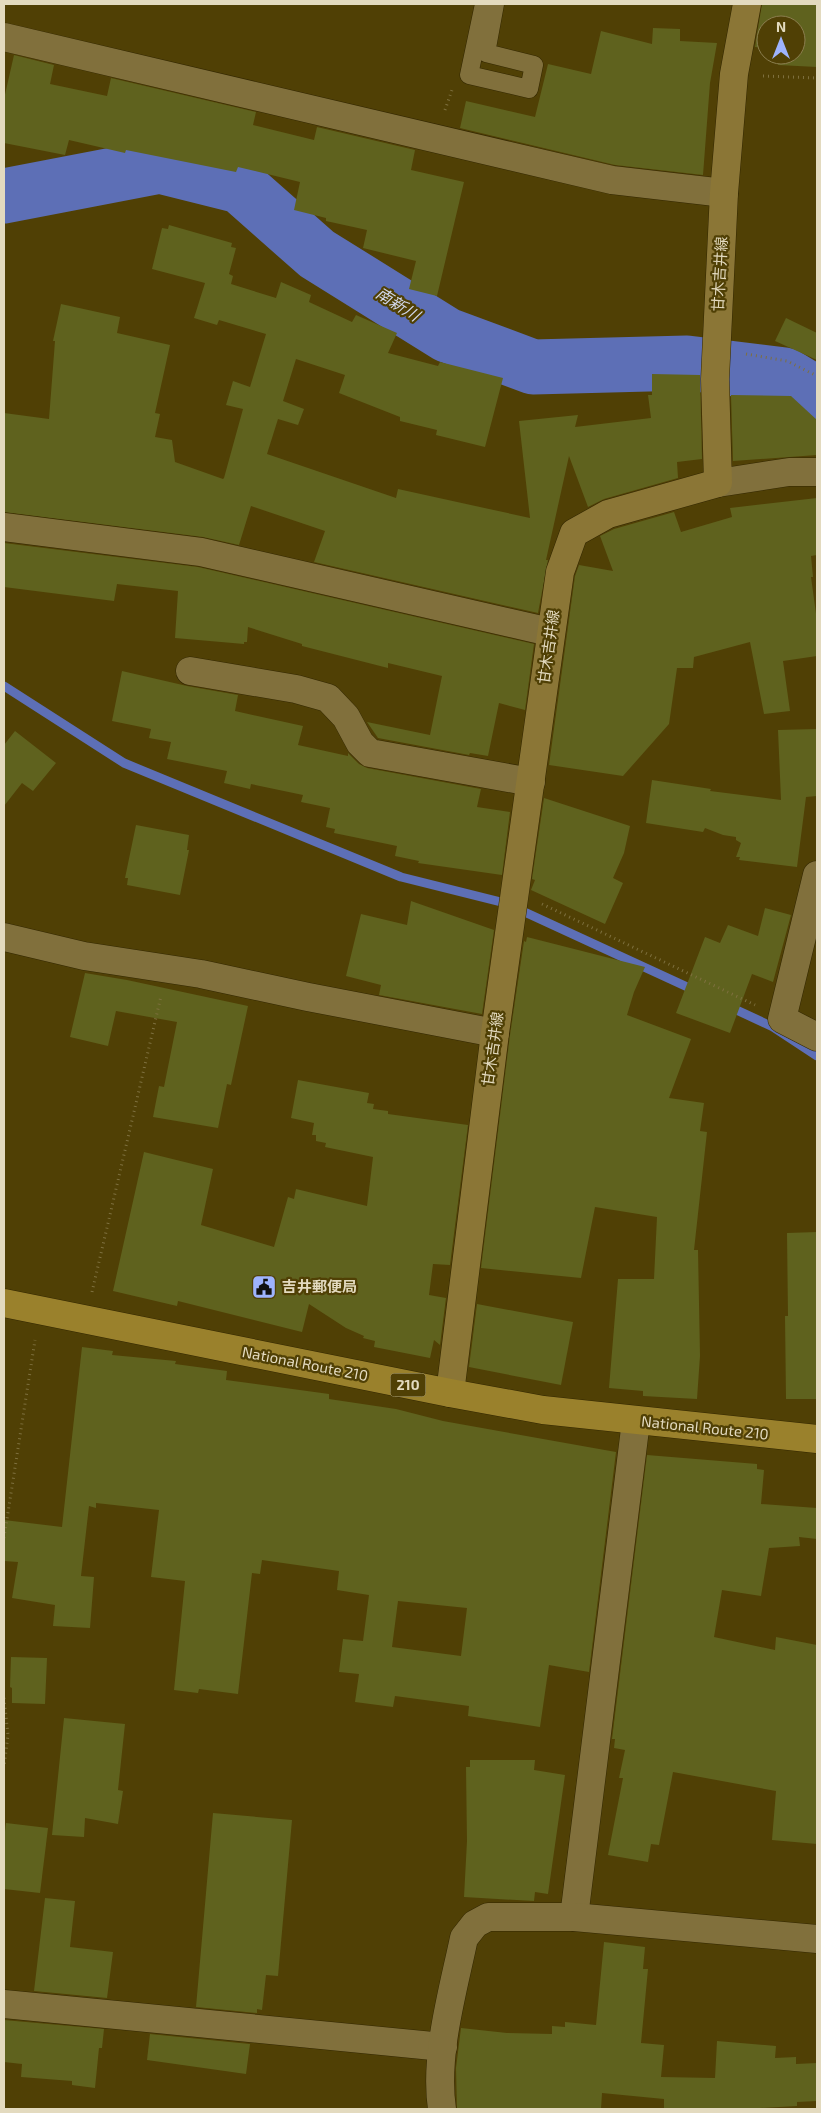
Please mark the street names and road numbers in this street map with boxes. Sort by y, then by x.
street label: 甘木吉井線 [708,236,730,312]
street label: 甘木吉井線 [534,608,562,685]
street label: 甘木吉井線 [478,1010,506,1087]
street label: National Route 210 [241,1342,370,1384]
road number: 210 [390,1374,426,1396]
street label: National Route 210 [641,1411,770,1443]

